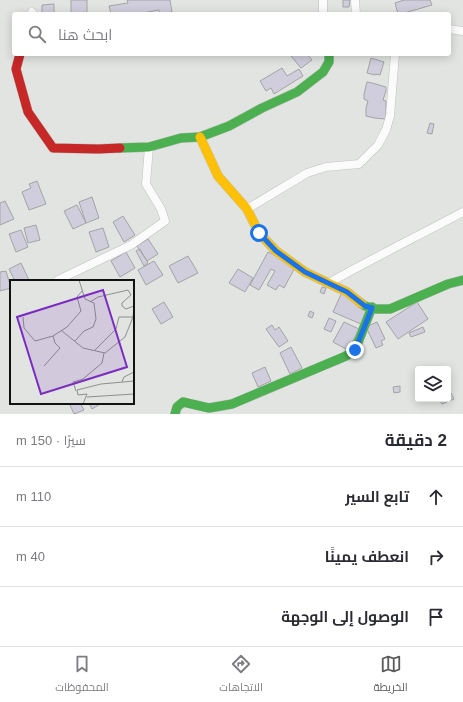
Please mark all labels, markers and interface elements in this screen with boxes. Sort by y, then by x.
search box [12,12,451,56]
icon: search [26,23,48,45]
text: ابحث هنا [58,26,112,43]
route start [250,224,268,242]
inset map [10,280,134,404]
route end [346,341,364,359]
map controls [415,366,451,402]
button: layers [415,366,451,402]
text: 2 دقيقة [385,431,447,450]
text: سيرًا · 150 m [16,433,86,448]
icon: ahead [425,486,447,508]
text: تابع السير [345,488,409,505]
text: 110 m [16,489,51,504]
icon: right [425,546,447,568]
text: انعطف يمينًا [325,548,409,565]
text: 40 m [16,549,45,564]
icon: arrive [425,606,447,628]
text: الوصول إلى الوجهة [281,608,409,625]
tab: المحفوظات [55,653,109,697]
tab: الاتجاهات [219,653,263,697]
tab: الخريطة [373,653,408,697]

